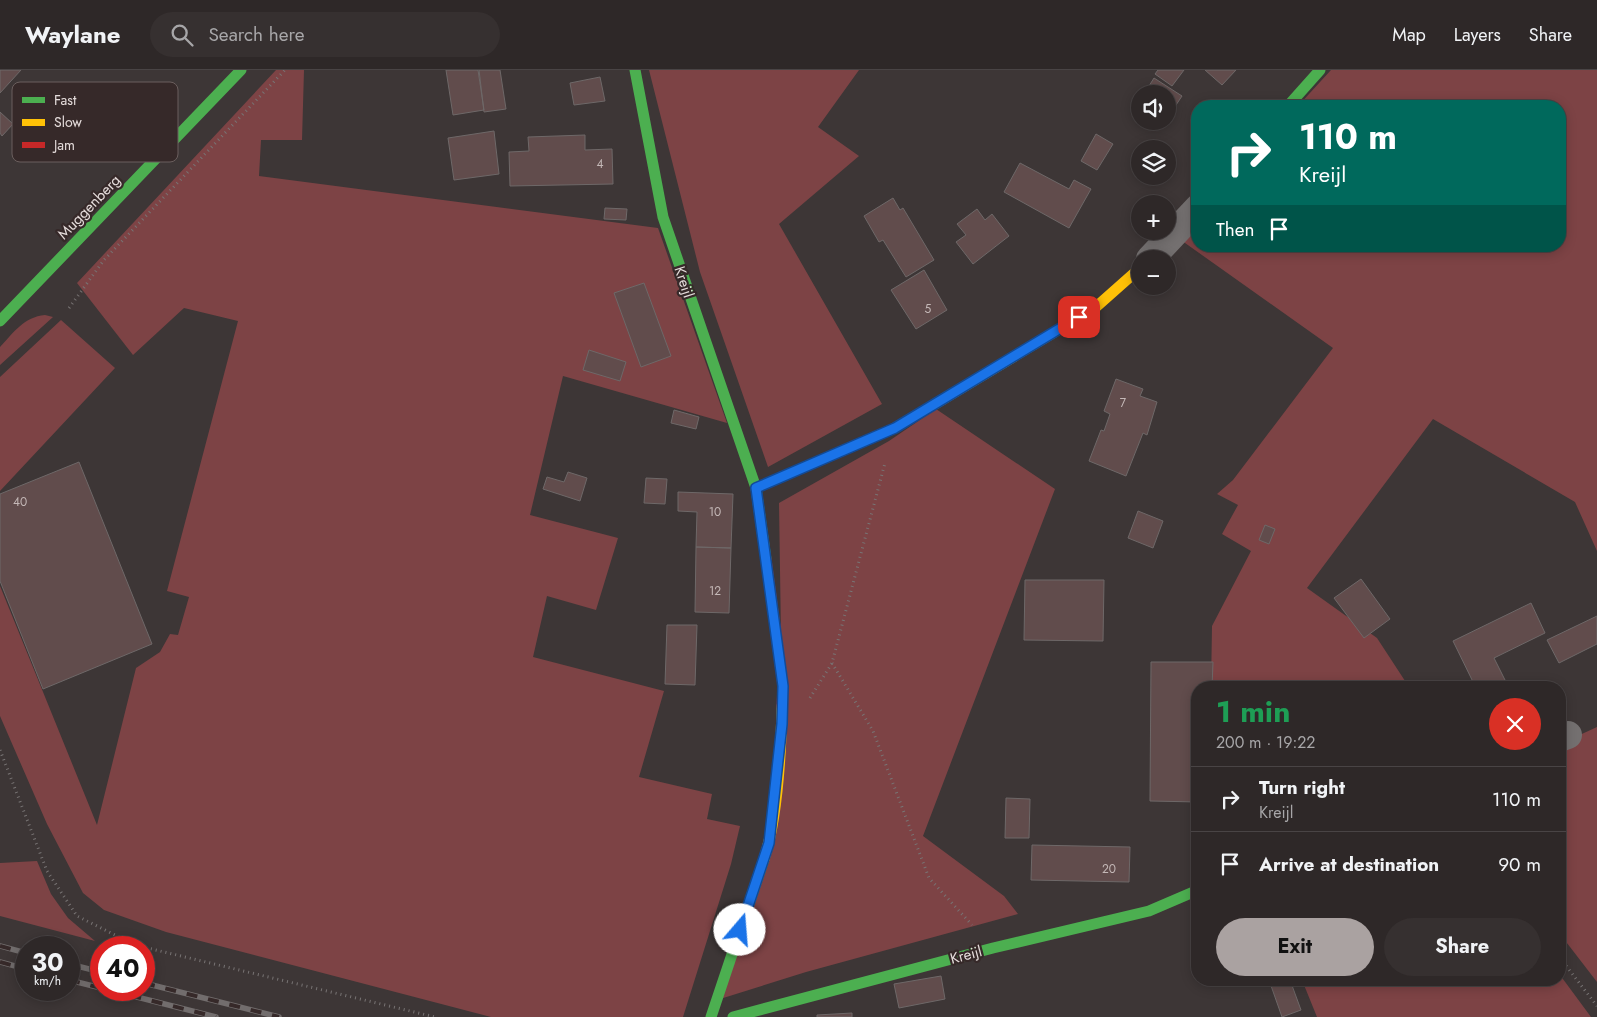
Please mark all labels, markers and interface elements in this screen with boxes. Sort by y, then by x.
search box [150,12,500,57]
text: Waylane [25,17,120,52]
icon: search [168,21,196,49]
text: Search here [208,21,305,48]
text: Map [1392,22,1426,48]
text: Layers [1454,22,1501,48]
text: Share [1529,22,1572,48]
legend [12,82,178,162]
map controls [1131,85,1176,295]
button: sound [1131,85,1176,130]
text: Fast [54,90,77,110]
text: Slow [54,112,82,132]
text: 110 m [1299,112,1397,162]
icon: right [1216,120,1281,185]
text: Jam [52,135,75,155]
button: layers [1131,140,1176,185]
house number: 4 [597,155,604,173]
text: Kreijl [1299,158,1346,190]
street label: Muggenberg [52,170,126,244]
button: + [1131,195,1176,240]
icon: arrive [1265,215,1293,243]
text: Then [1216,216,1255,243]
button: − [1131,250,1176,295]
street label: Kreijl [669,263,699,301]
pin [1058,296,1100,338]
house number: 5 [925,300,932,318]
icon: arrive [1065,303,1093,331]
house number: 7 [1120,394,1127,412]
house number: 40 [13,493,27,511]
house number: 10 [709,503,721,521]
house number: 12 [709,582,721,600]
text: 1 min [1216,690,1290,733]
button: close [1489,698,1541,750]
text: 200 m · 19:22 [1216,731,1315,754]
text: Turn right [1259,774,1345,801]
icon: right [1216,785,1244,813]
text: 110 m [1492,786,1541,813]
text: Kreijl [1259,801,1293,824]
icon: arrive [1216,850,1244,878]
text: Arrive at destination [1259,851,1439,878]
text: 90 m [1498,851,1541,878]
house number: 20 [1102,860,1116,878]
position arrow [713,903,765,955]
button: Exit [1216,918,1374,976]
button: Share [1384,918,1541,976]
speed limit sign: 40 [90,936,155,1001]
street label: Kreijl [948,940,984,970]
text: 30 [31,944,64,980]
text: km/h [34,972,61,990]

